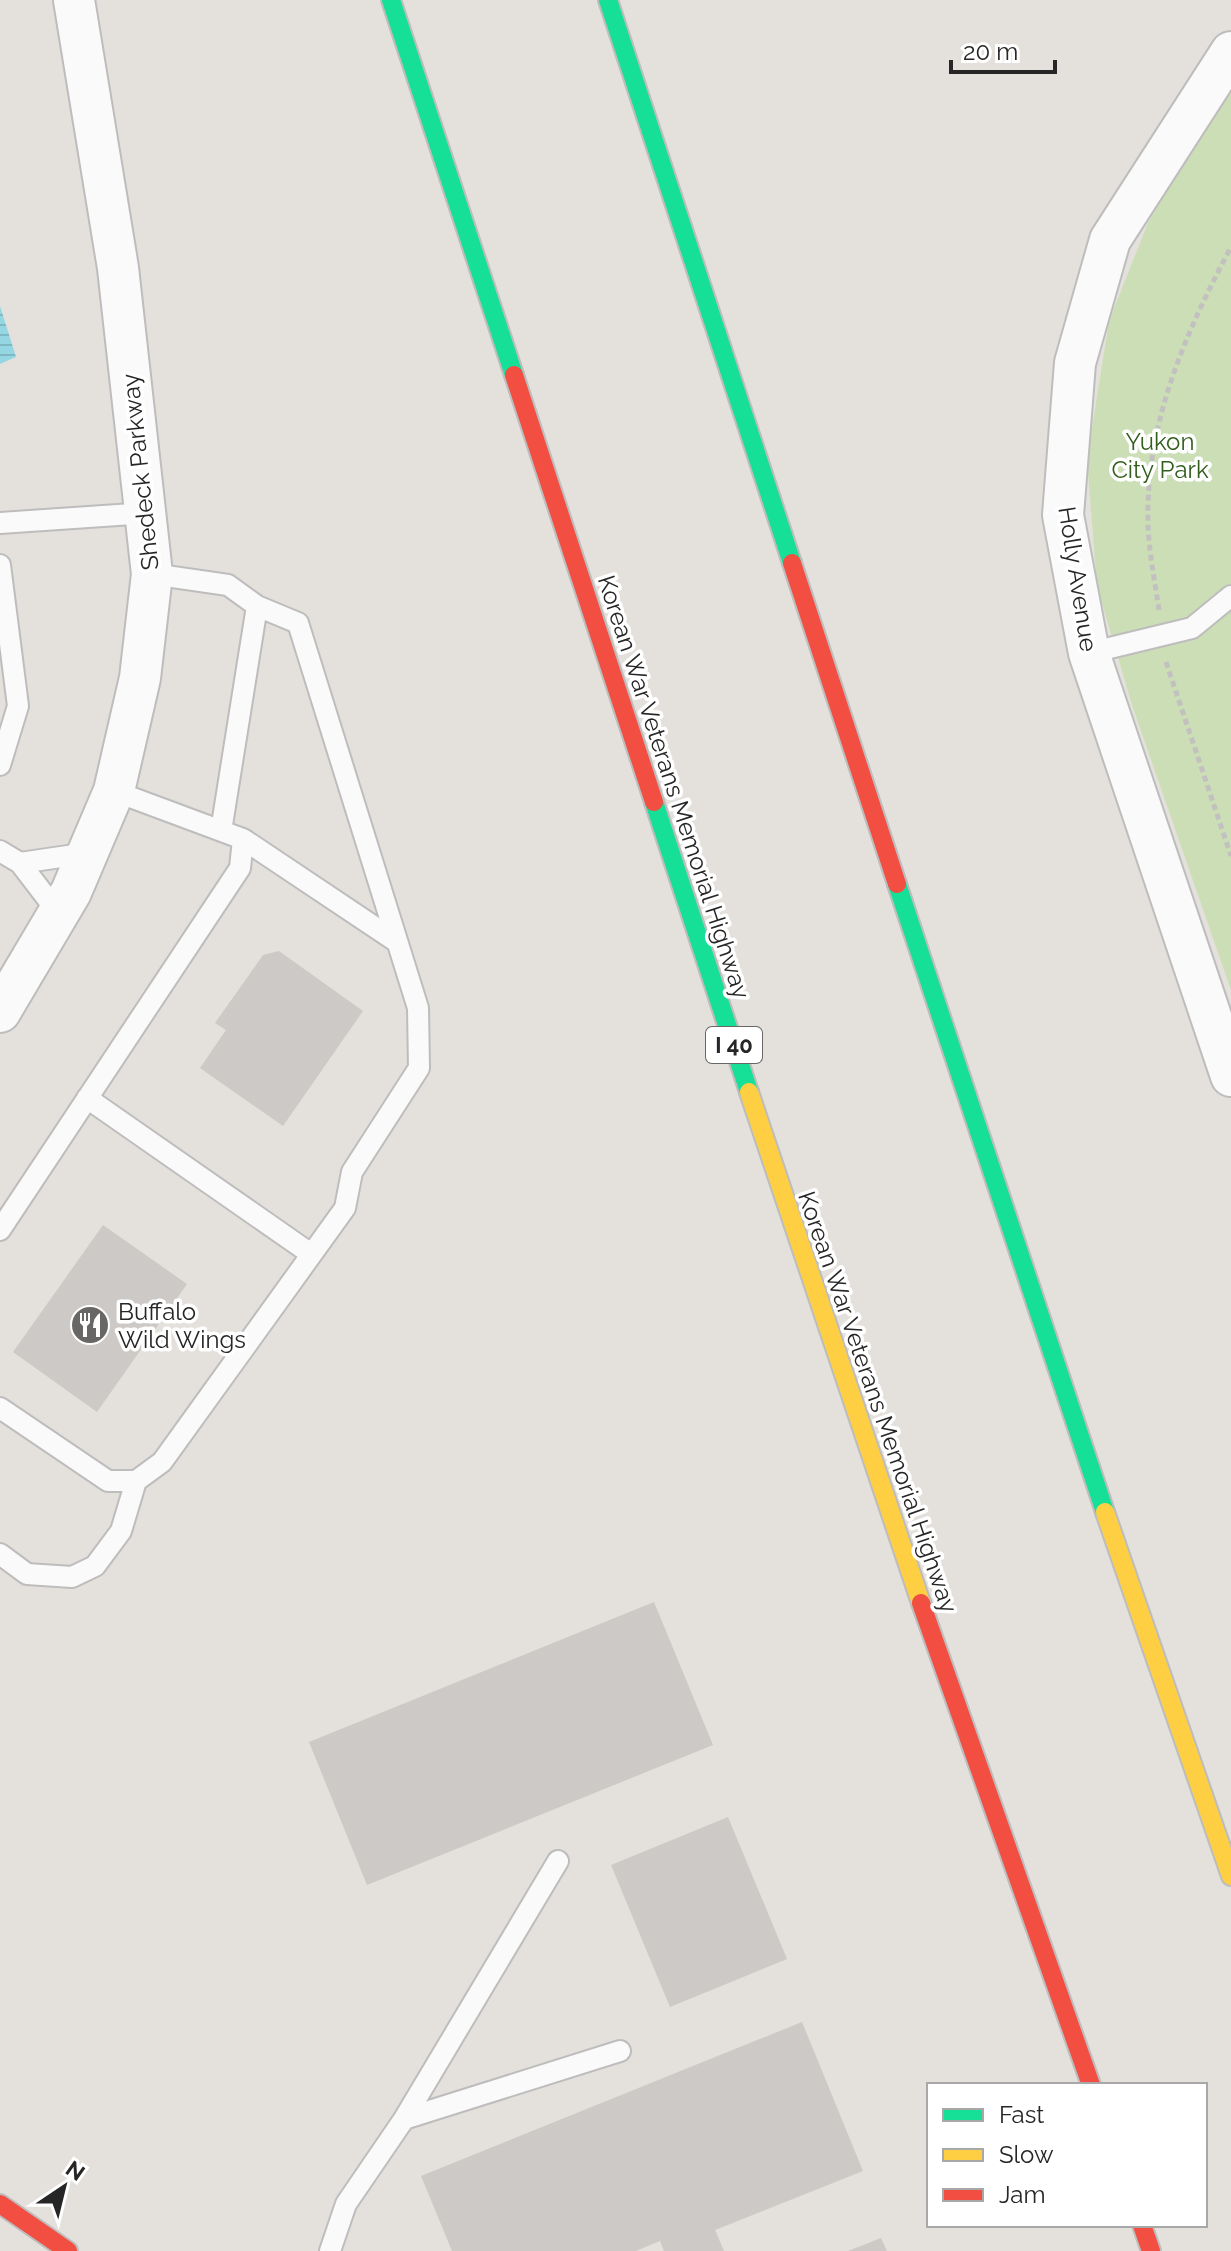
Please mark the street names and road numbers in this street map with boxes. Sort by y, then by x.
street label: Shedeck Parkway [115,372,165,572]
street label: Holly Avenue [1052,504,1104,654]
street label: Korean War Veterans Memorial Highway [592,572,756,1002]
road number: I 40 [706,1027,762,1063]
street label: Korean War Veterans Memorial Highway [792,1188,964,1616]

